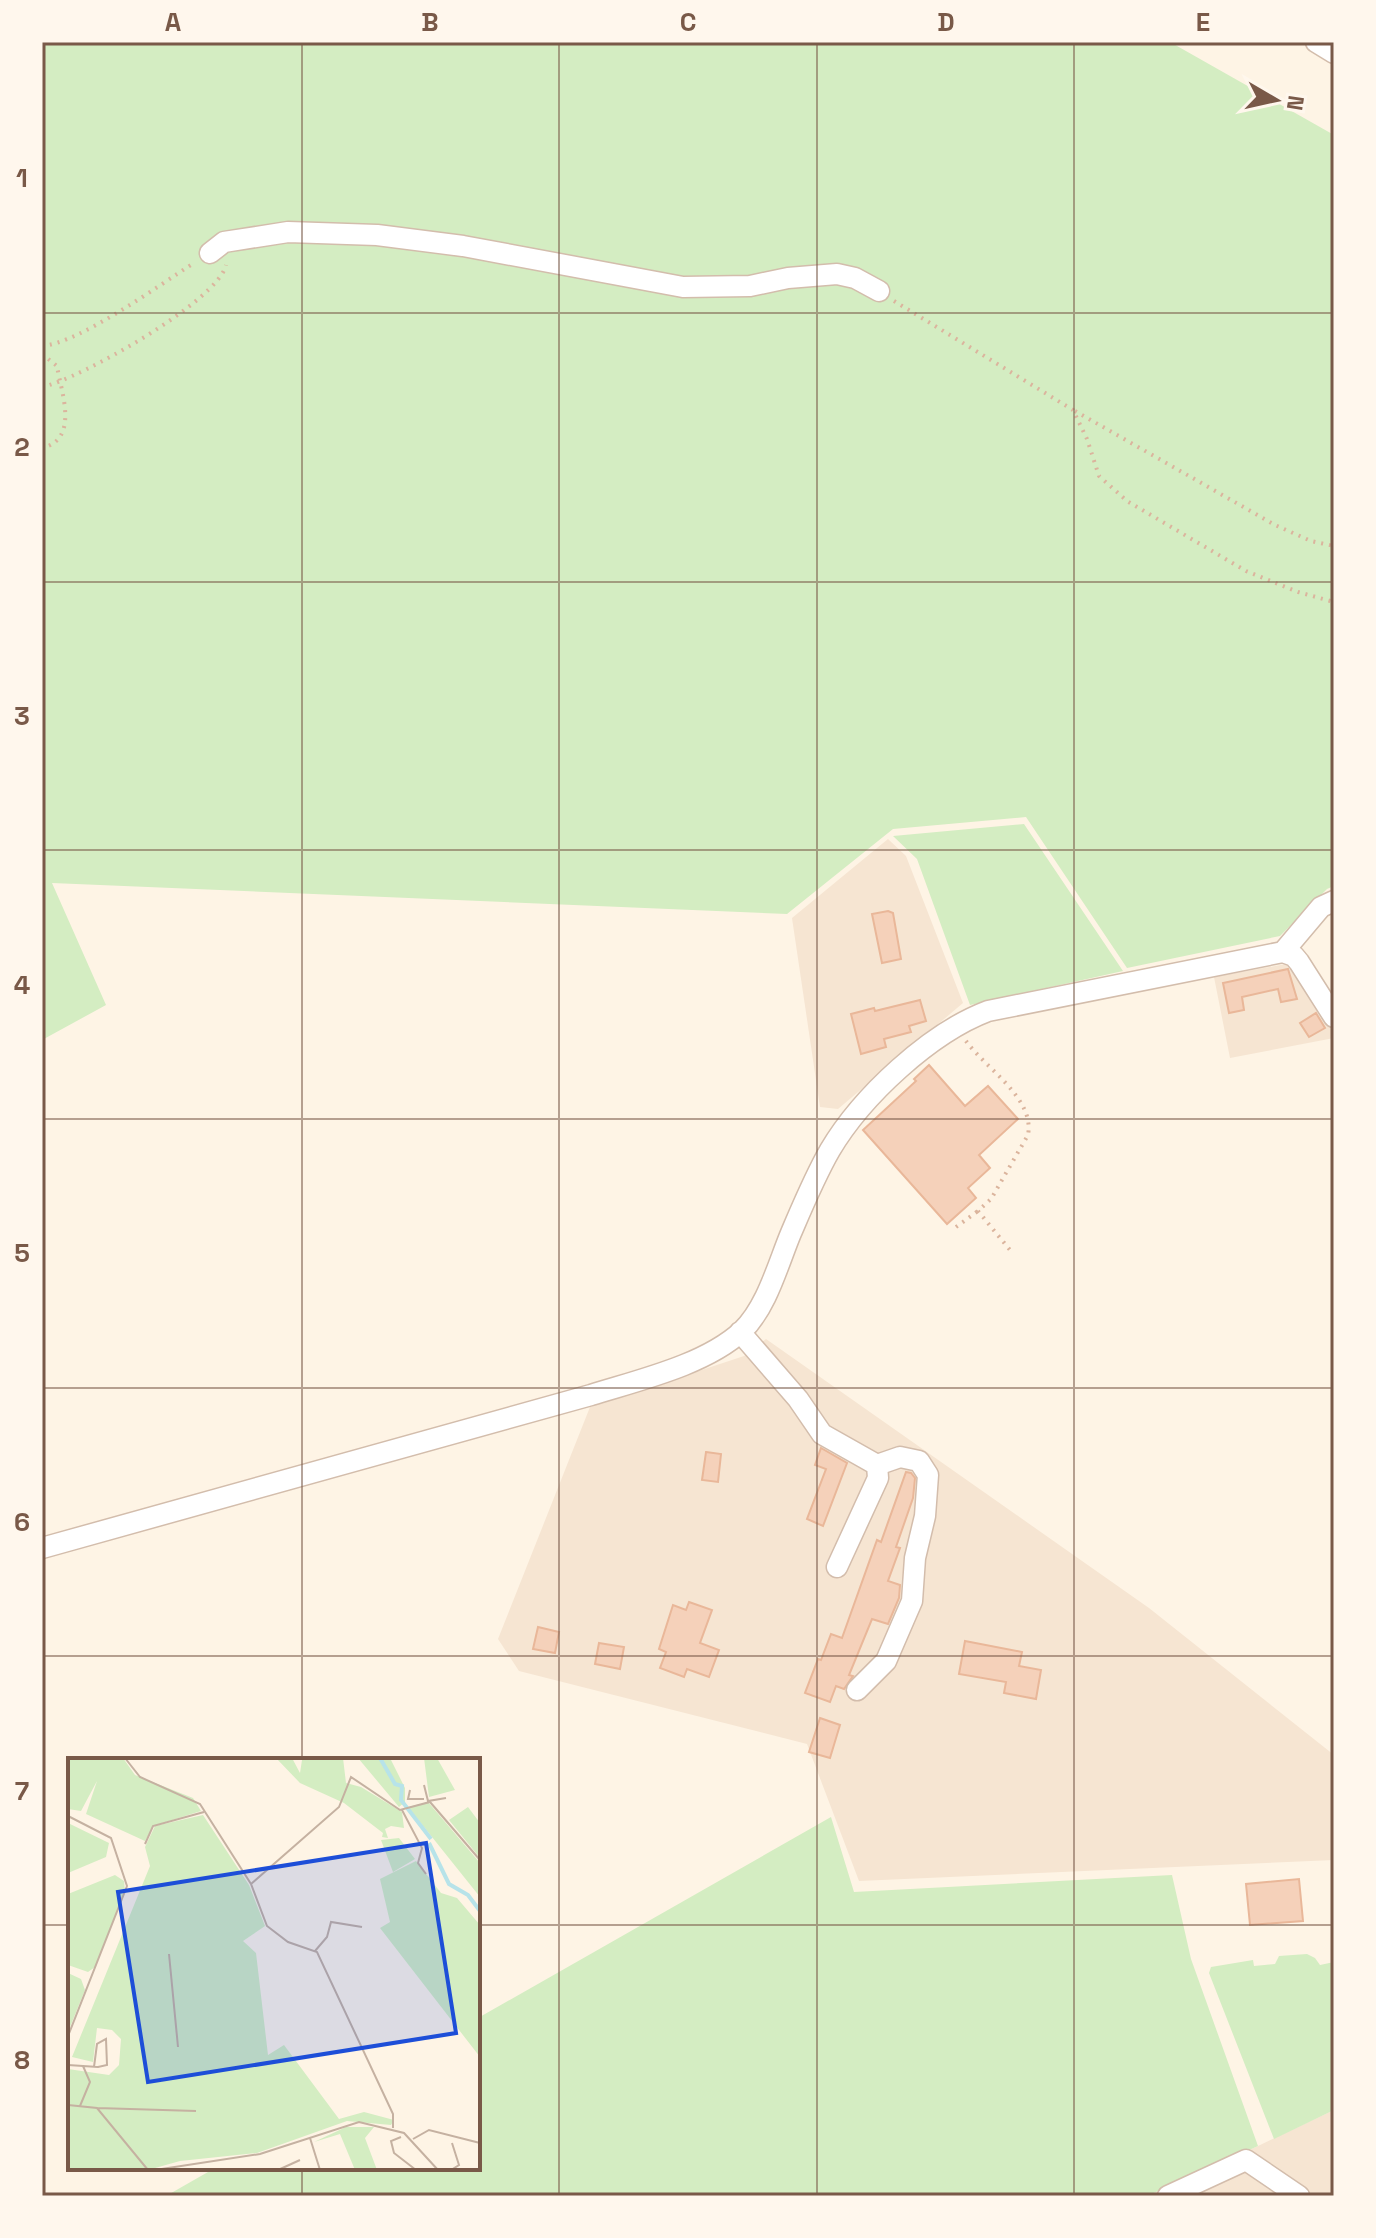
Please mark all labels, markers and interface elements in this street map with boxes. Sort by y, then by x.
text: A [165,5,182,39]
text: B [421,5,439,39]
text: C [680,5,696,39]
text: D [937,5,955,39]
text: E [1196,5,1210,39]
north arrow [1236,60,1316,140]
text: N [1281,94,1311,113]
text: 1 [16,161,28,195]
text: 2 [14,430,30,464]
text: 3 [14,699,30,733]
text: 4 [14,968,30,1002]
text: 5 [14,1236,30,1270]
text: 6 [14,1505,30,1539]
inset map [68,1758,480,2170]
text: 7 [15,1774,29,1808]
text: 8 [14,2043,30,2077]

